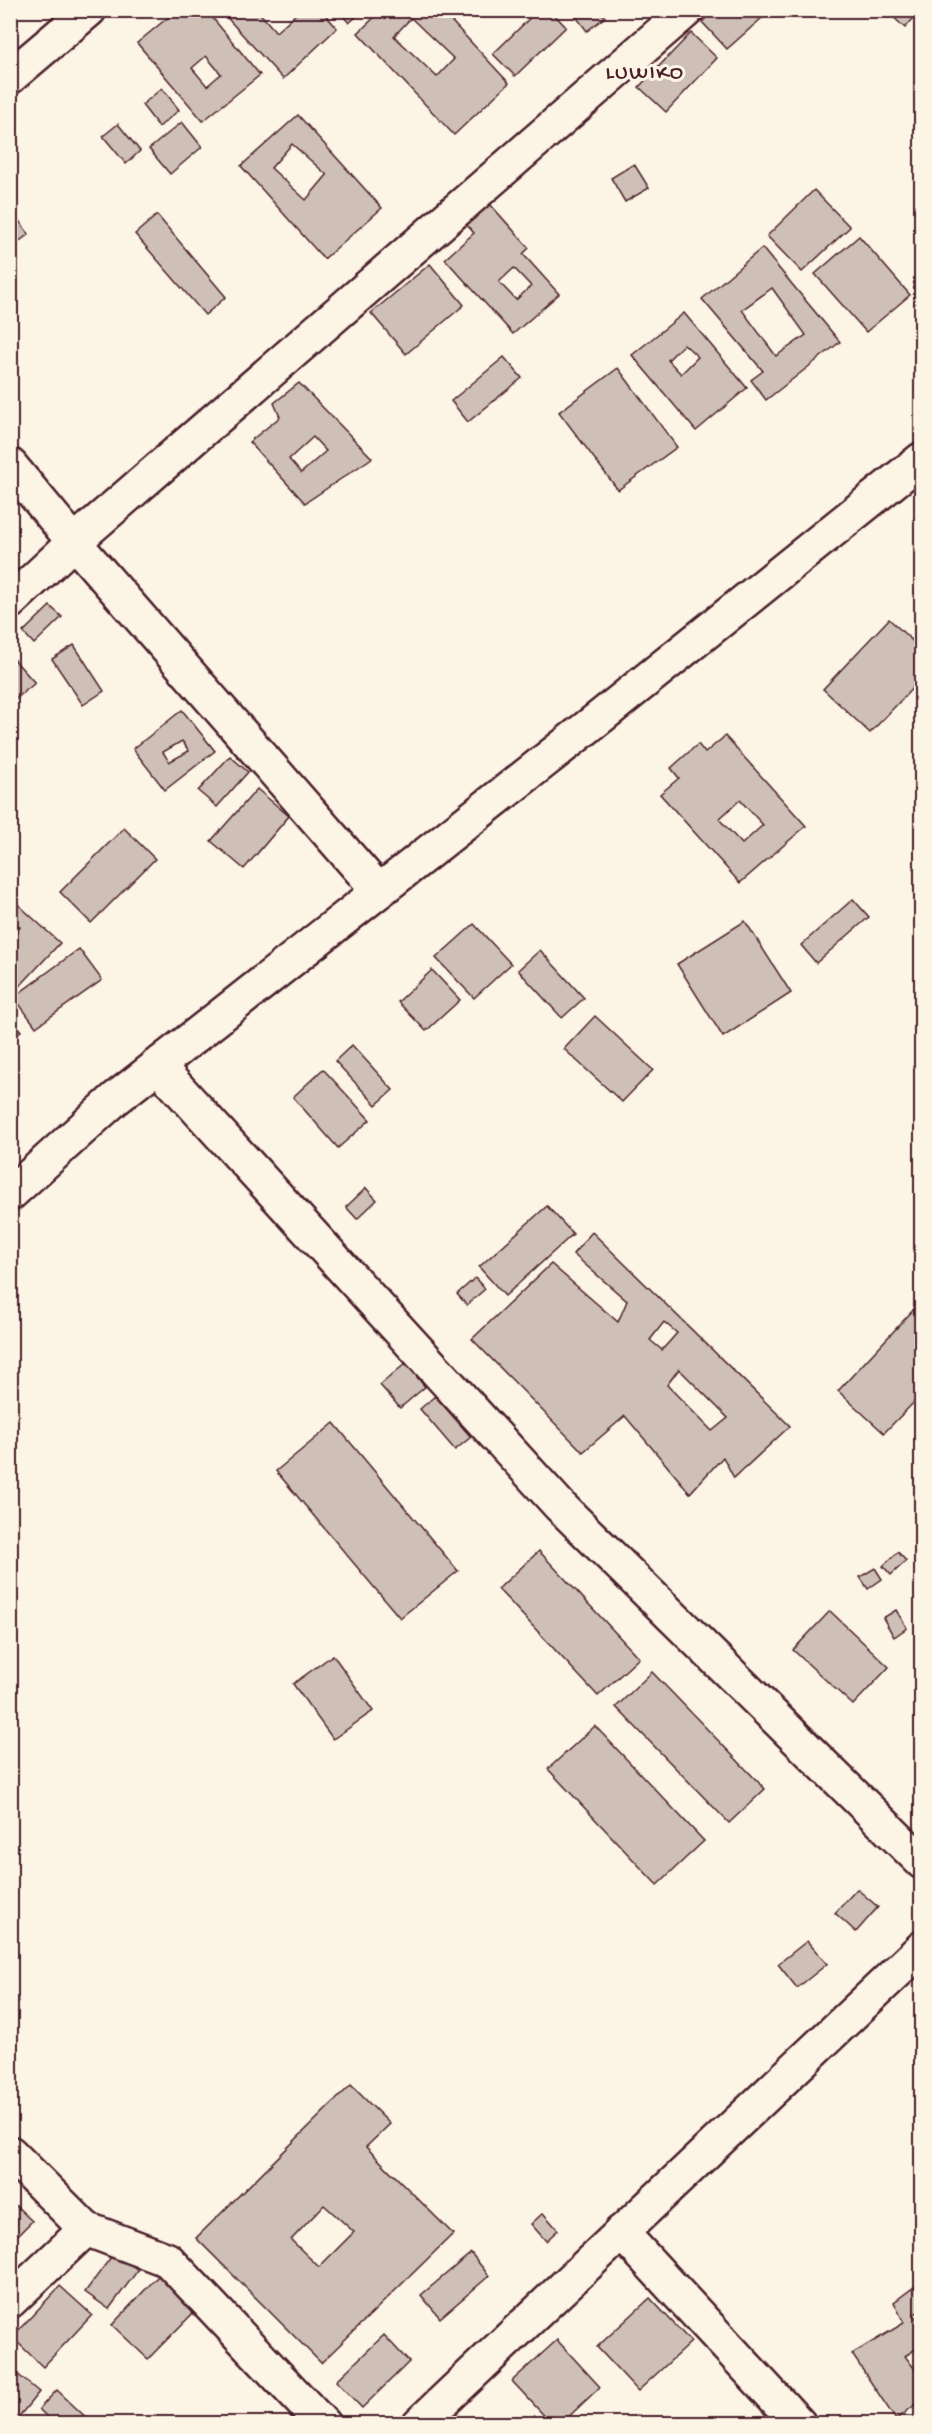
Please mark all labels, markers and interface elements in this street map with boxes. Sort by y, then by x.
district label: LUWIKO [605,61,685,87]

